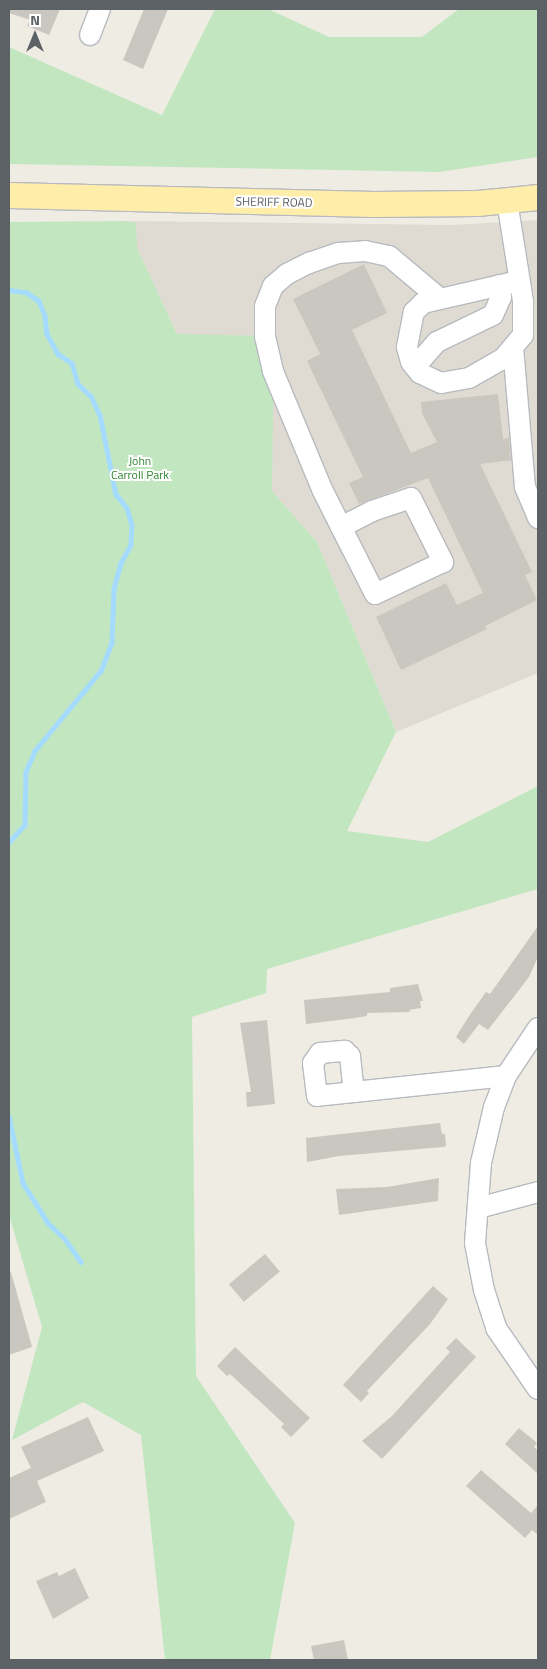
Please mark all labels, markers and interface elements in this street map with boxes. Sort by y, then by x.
text: N [30,9,40,30]
north arrow [10,10,60,60]
street label: SHERIFF ROAD [235,194,313,210]
park label: John Carroll Park [111,454,169,482]

